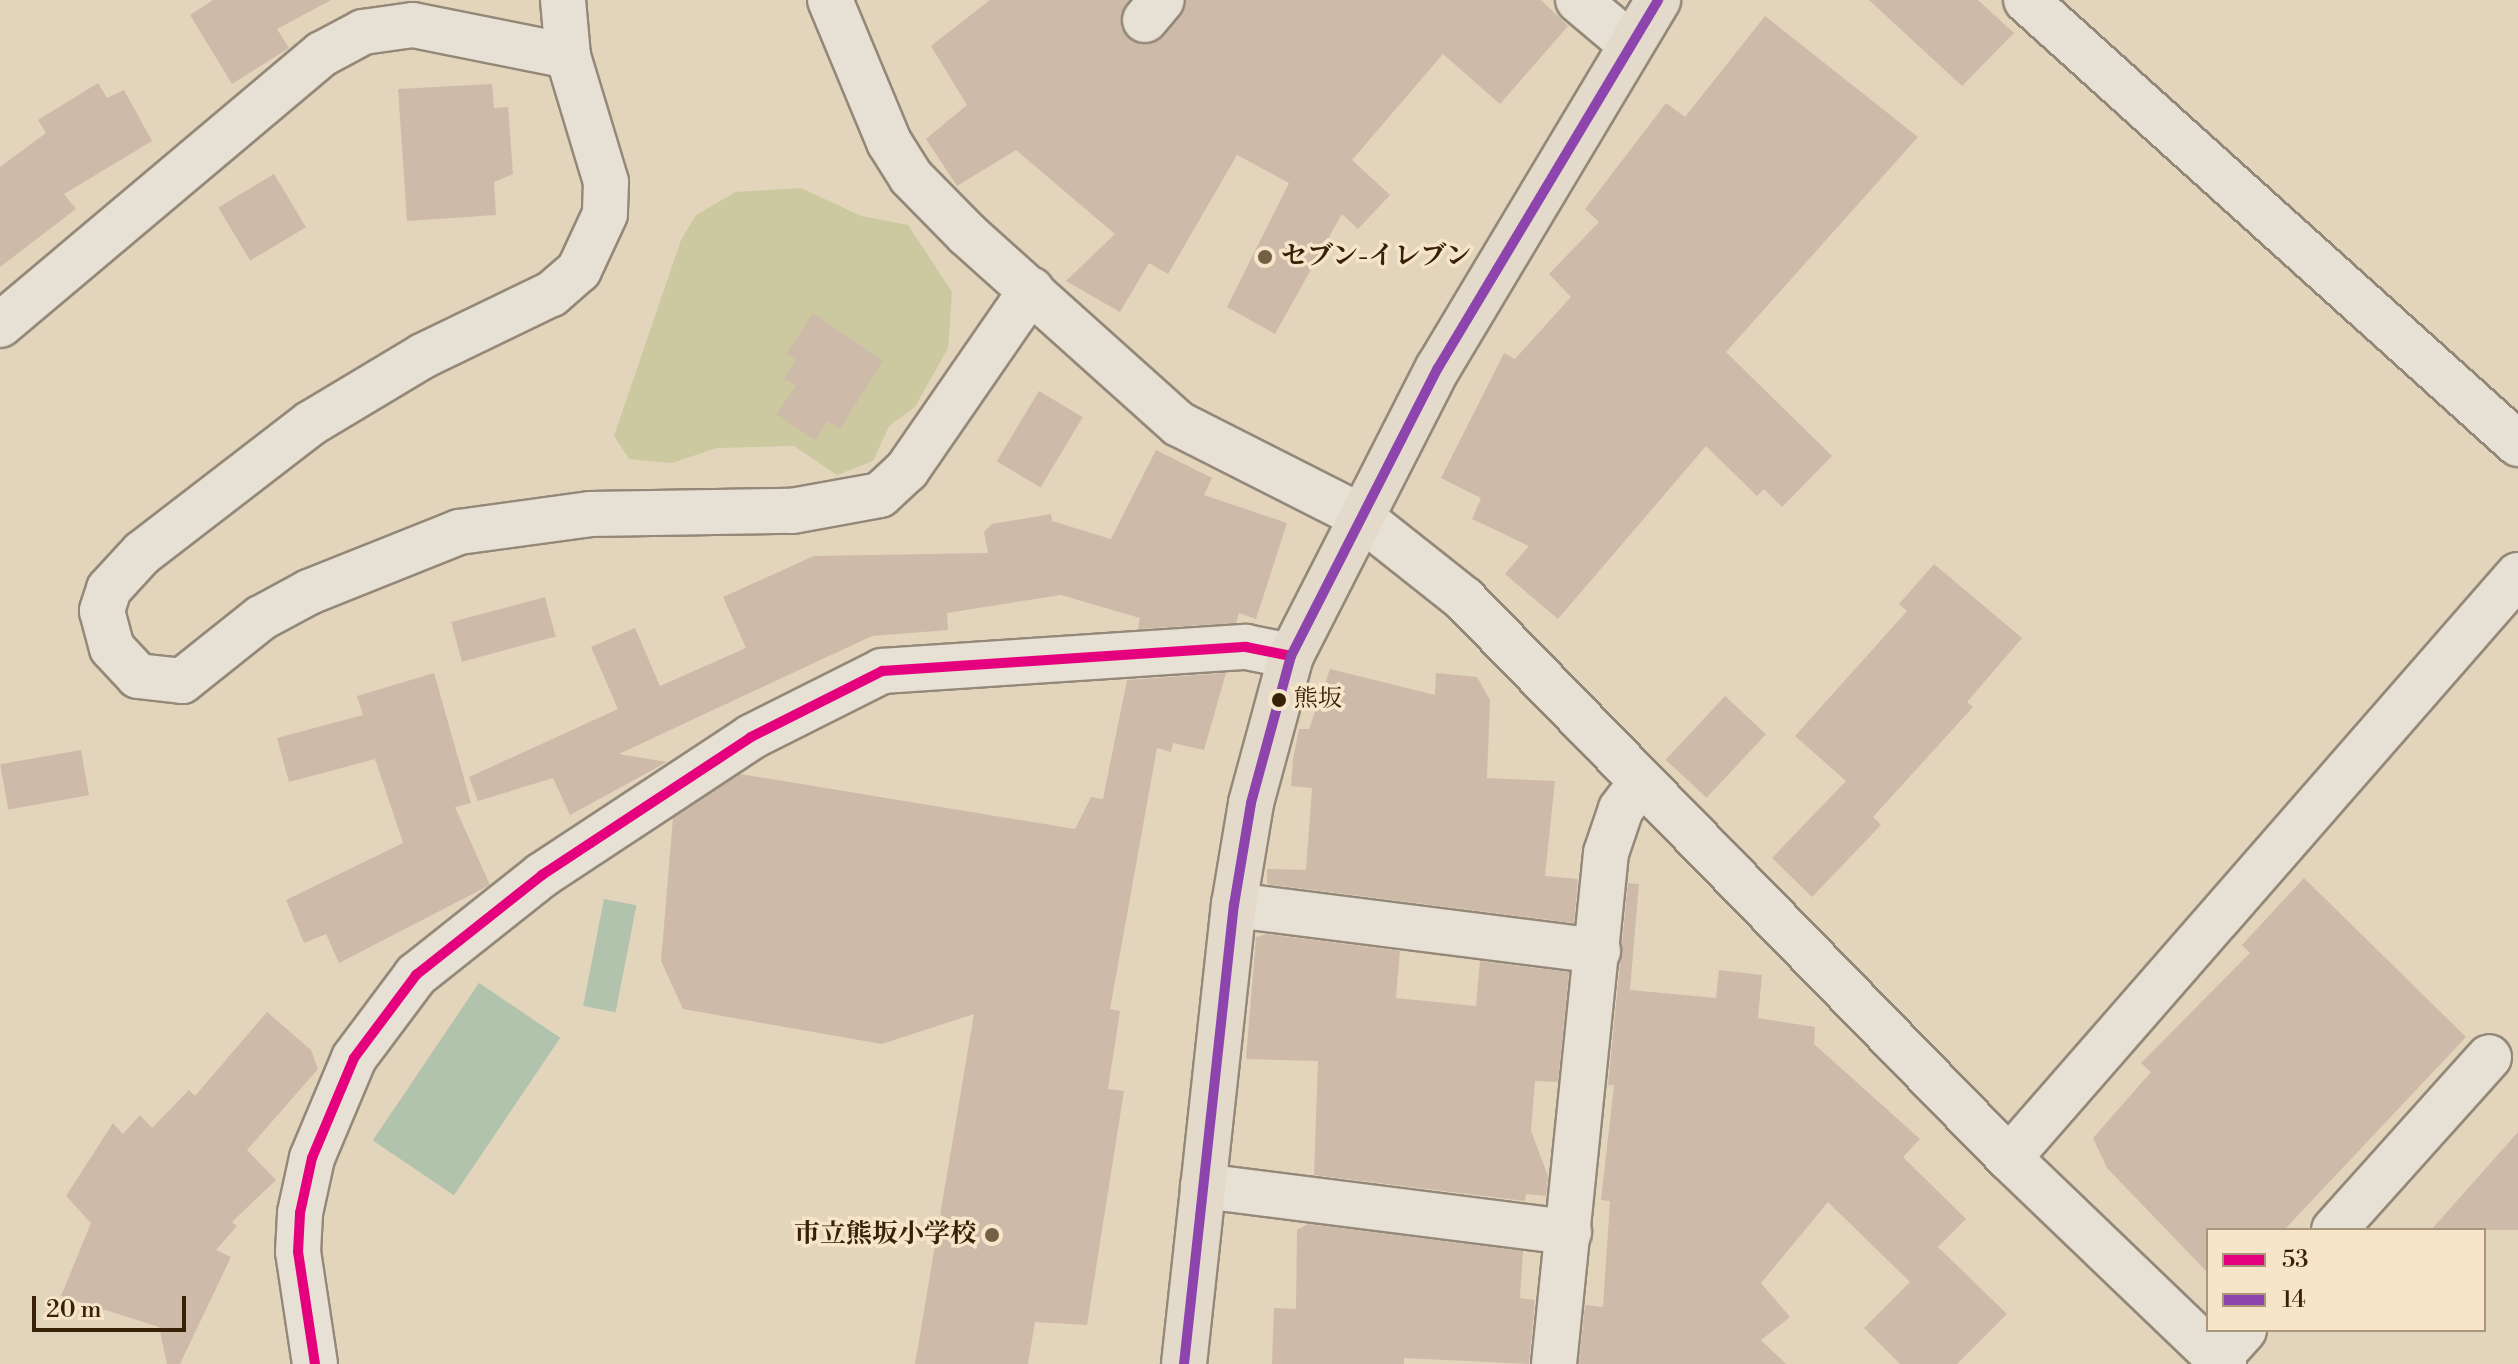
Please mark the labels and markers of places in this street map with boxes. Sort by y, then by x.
place label: セブン-イレブン [1281,241,1473,273]
marker: セブン-イレブン [1256,248,1274,266]
place label: 熊坂 [1294,686,1342,714]
marker: 熊坂 [1271,692,1287,708]
place label: 市立熊坂小学校 [794,1219,976,1251]
marker: 市立熊坂小学校 [983,1226,1001,1244]

